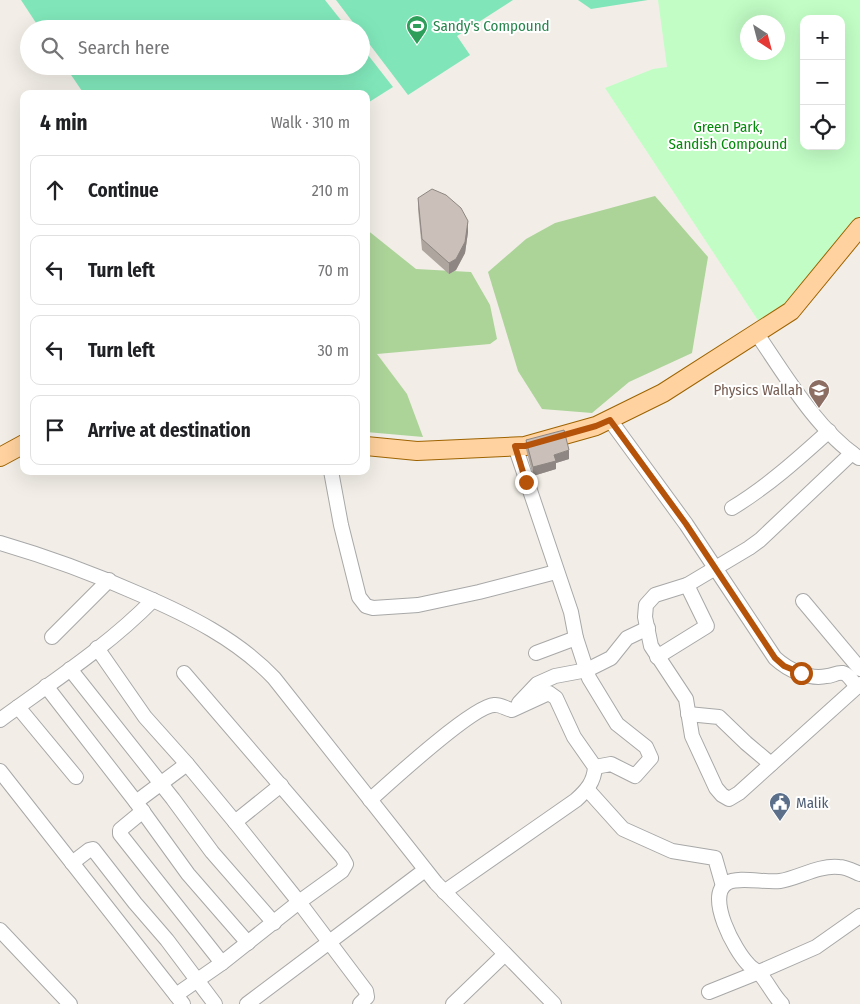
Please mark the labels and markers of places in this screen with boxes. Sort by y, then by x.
sports icon: Sandy's Compound [405,14,429,45]
place label: Sandy's Compound [433,17,550,35]
school or university icon: Physics Wallah [807,378,831,409]
place label: Physics Wallah [713,381,803,399]
public building icon: Malik [768,791,792,822]
place label: Malik [796,794,829,812]

